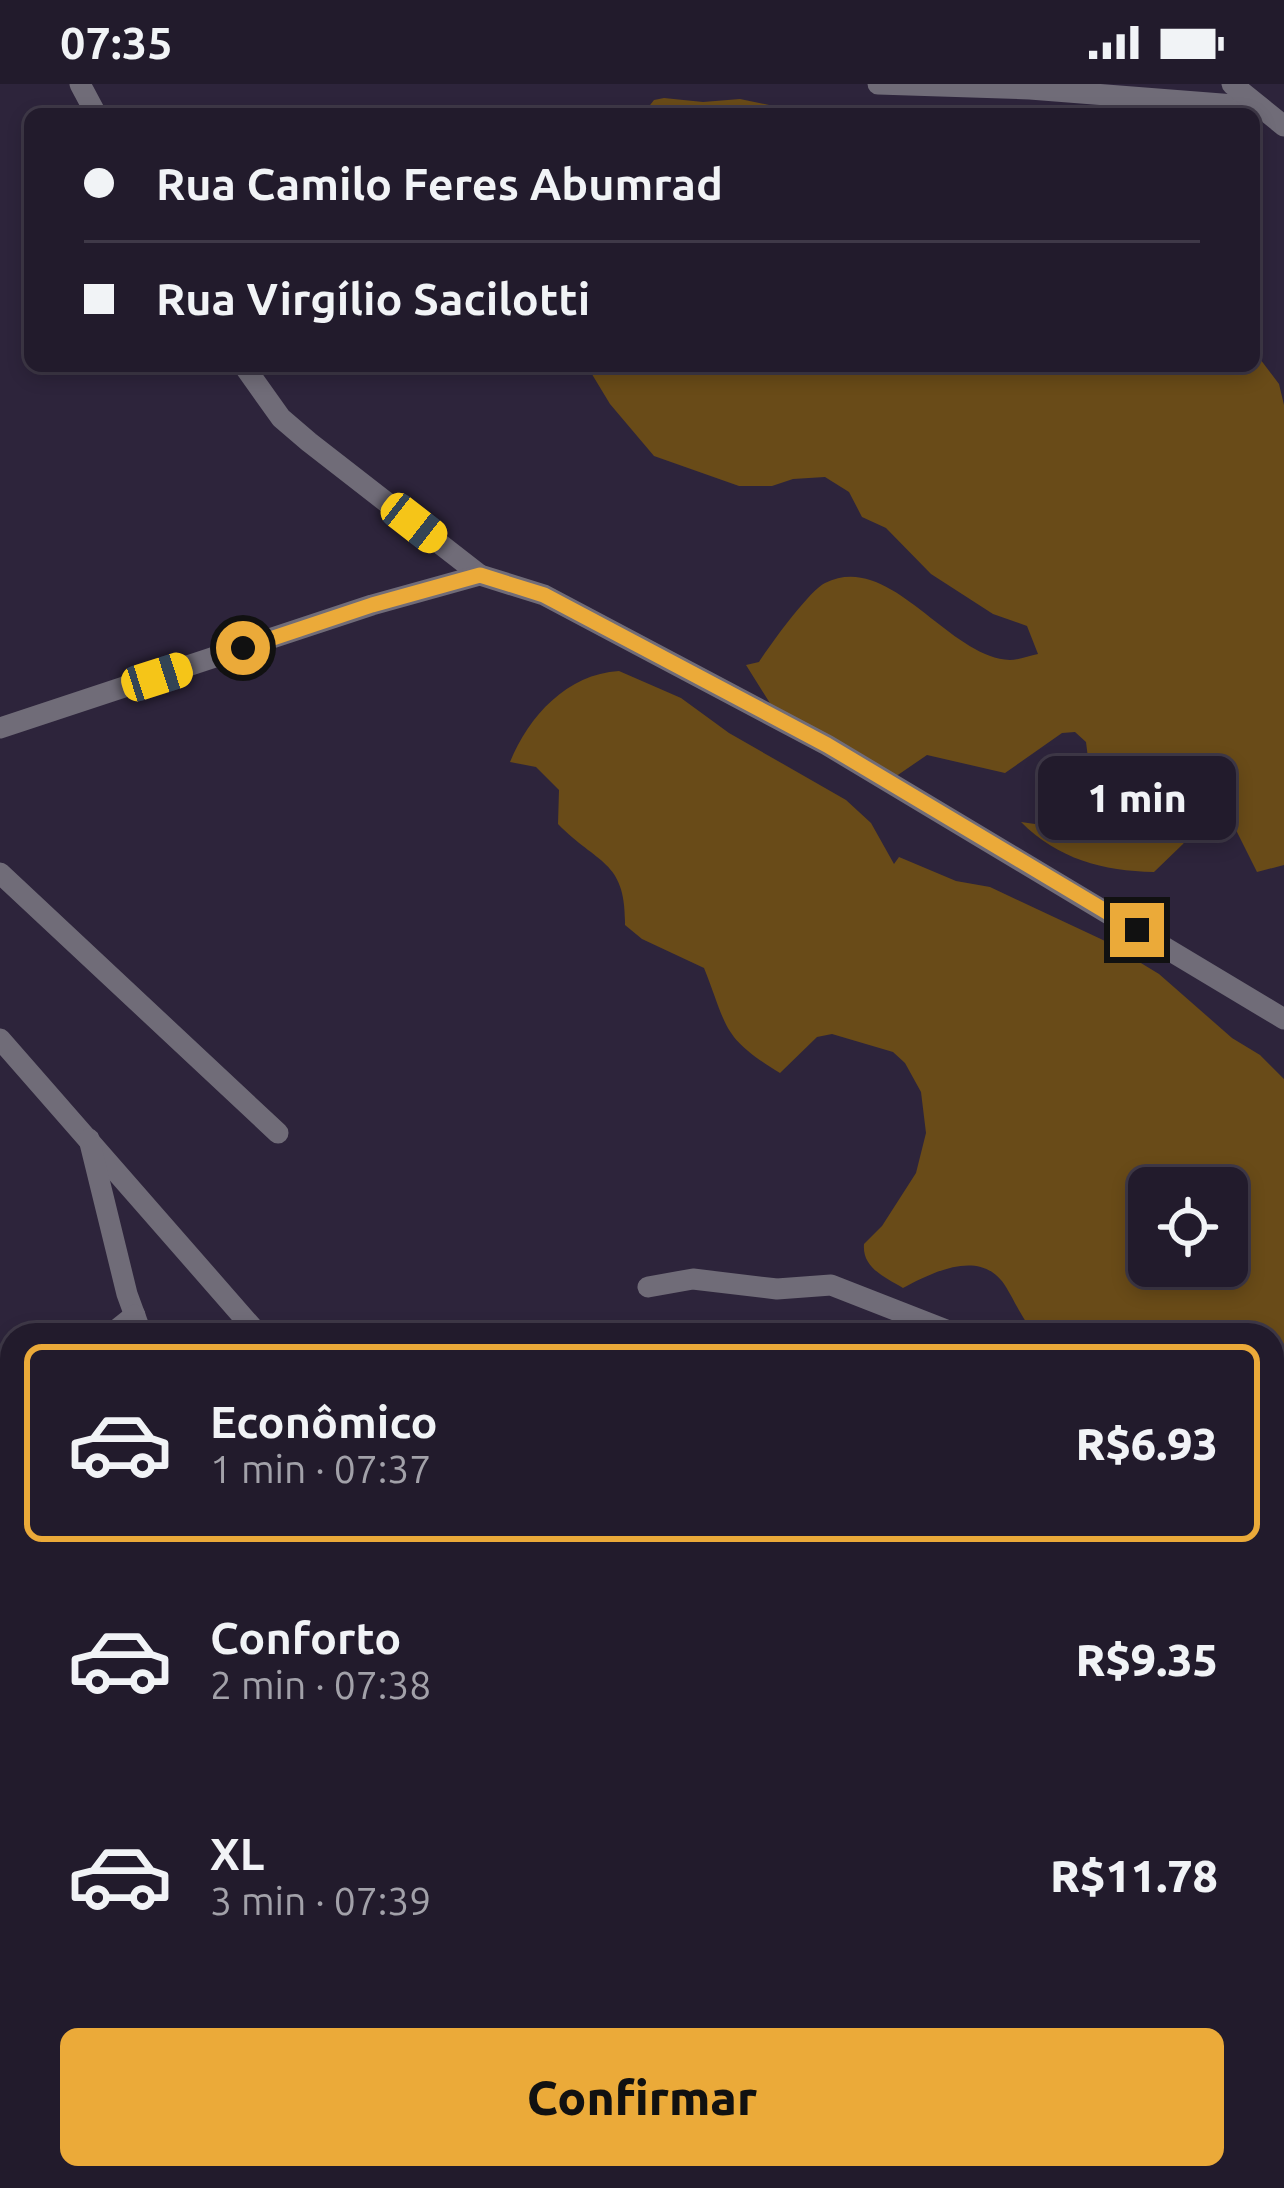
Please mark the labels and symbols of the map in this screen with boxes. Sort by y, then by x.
car [375,487,453,559]
route start [216,621,270,675]
car [117,649,197,705]
callout: 1 min [1038,756,1236,840]
route end [1110,903,1164,957]

